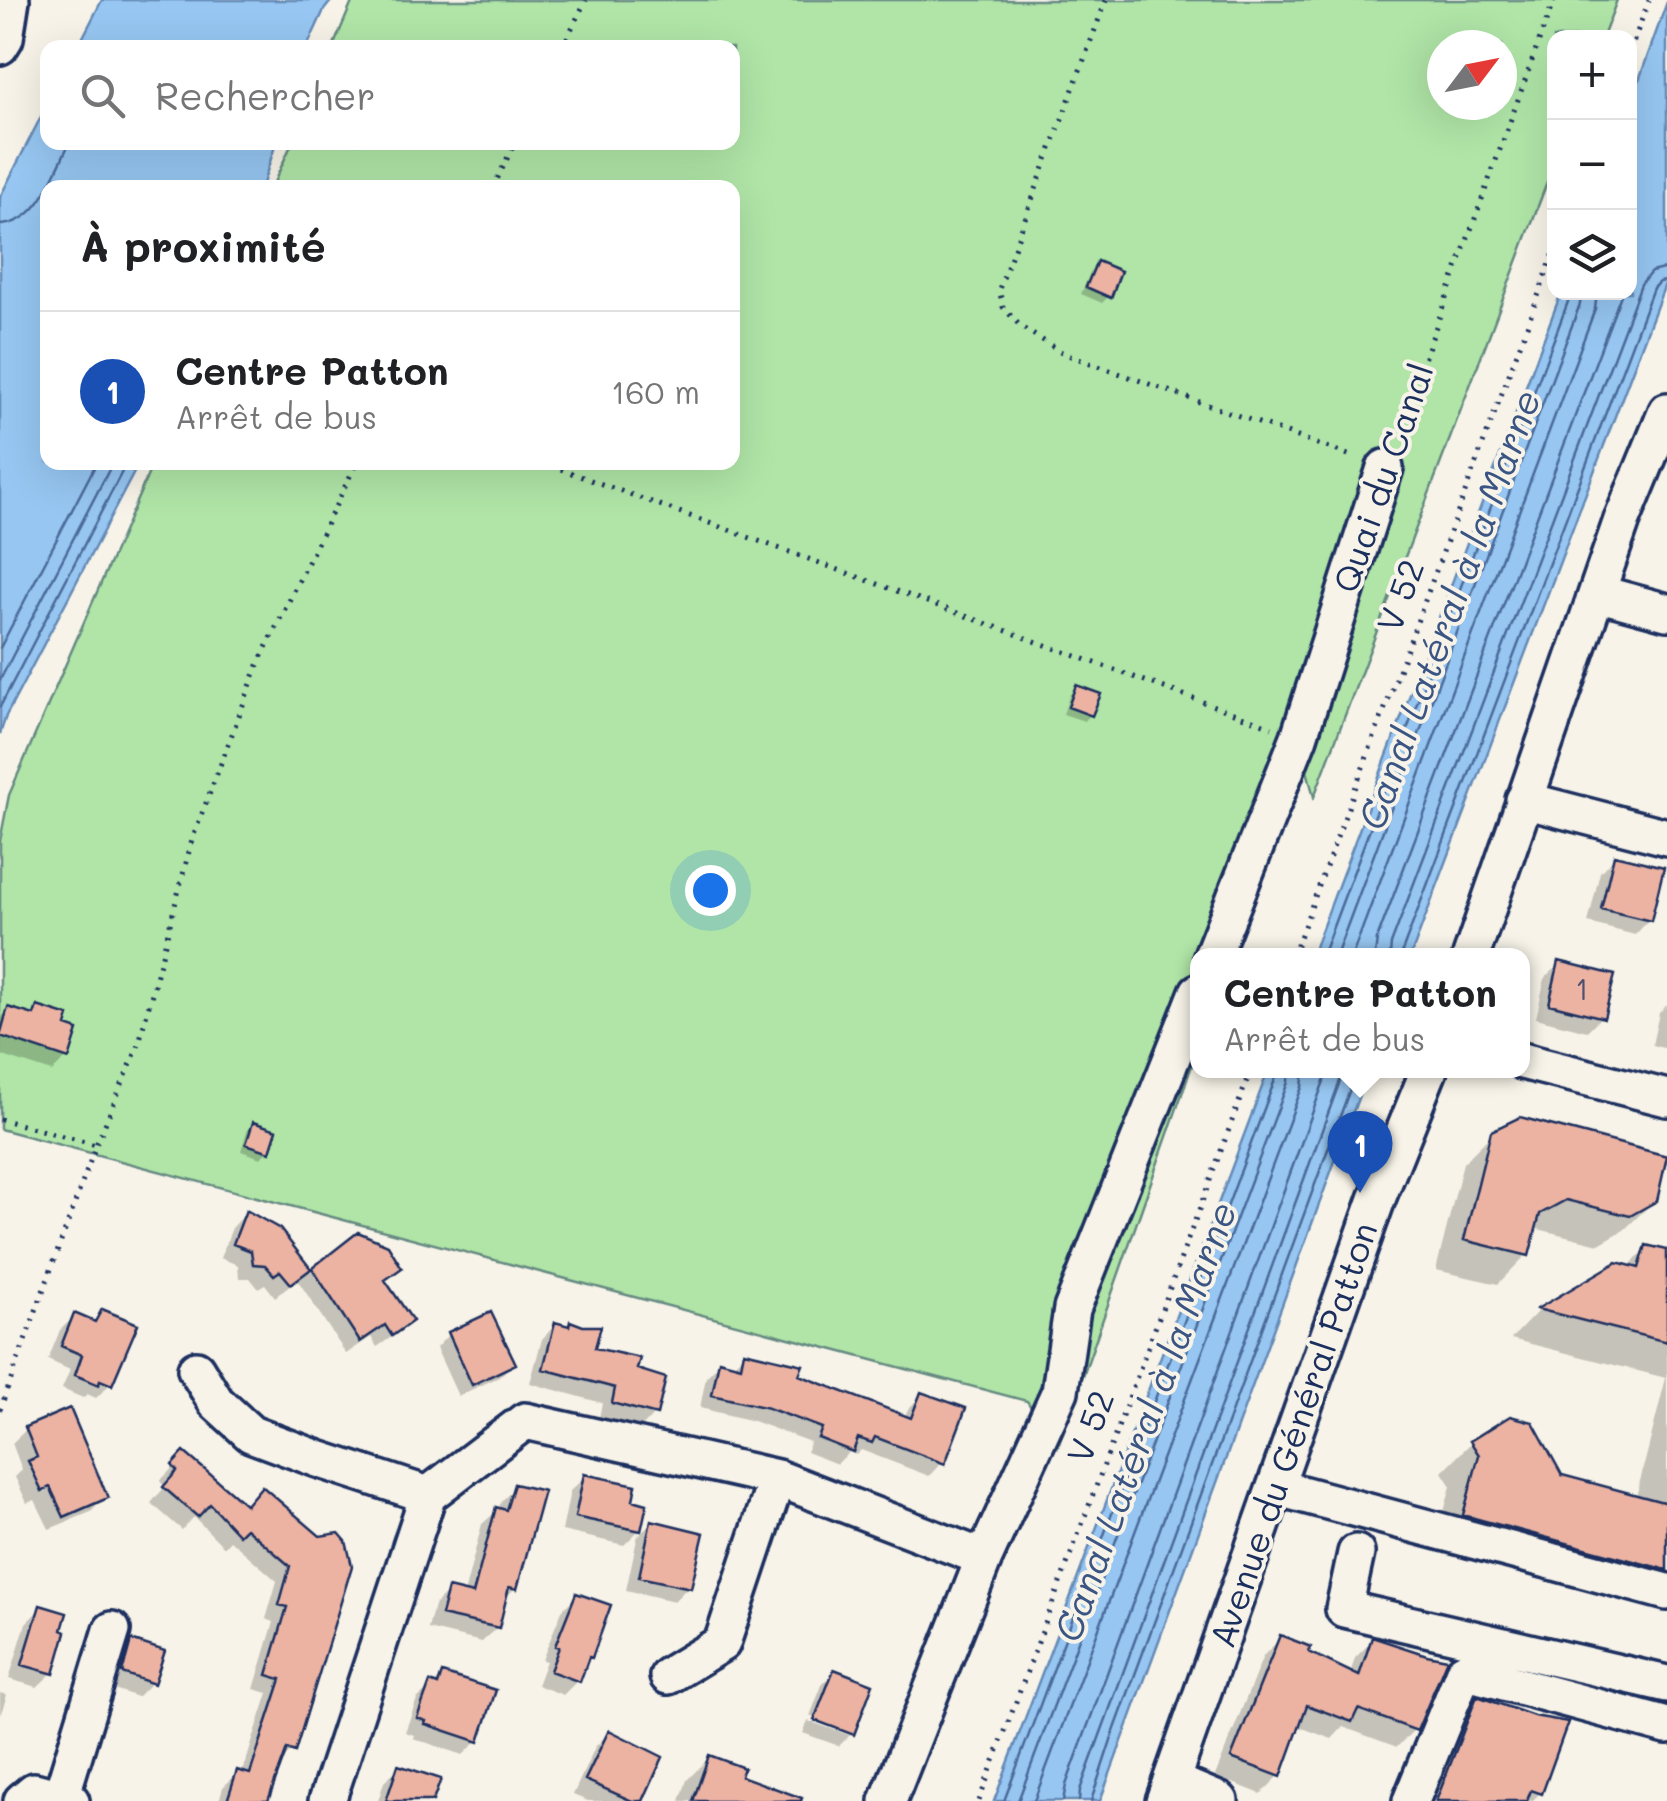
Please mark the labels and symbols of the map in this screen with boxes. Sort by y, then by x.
north arrow [1427,30,1517,120]
street label: Quai du Canal [1321,357,1443,598]
water label: Canal Latéral à la Marne [1345,383,1551,836]
street label: V 52 [1365,553,1433,638]
your location [685,865,736,916]
house number: 1 [1575,968,1589,1008]
pin: 1 [1328,1110,1392,1193]
water label: Canal Latéral à la Marne [1041,1195,1247,1648]
street label: Avenue du Général Patton [1198,1216,1387,1653]
street label: V 52 [1055,1384,1123,1469]

